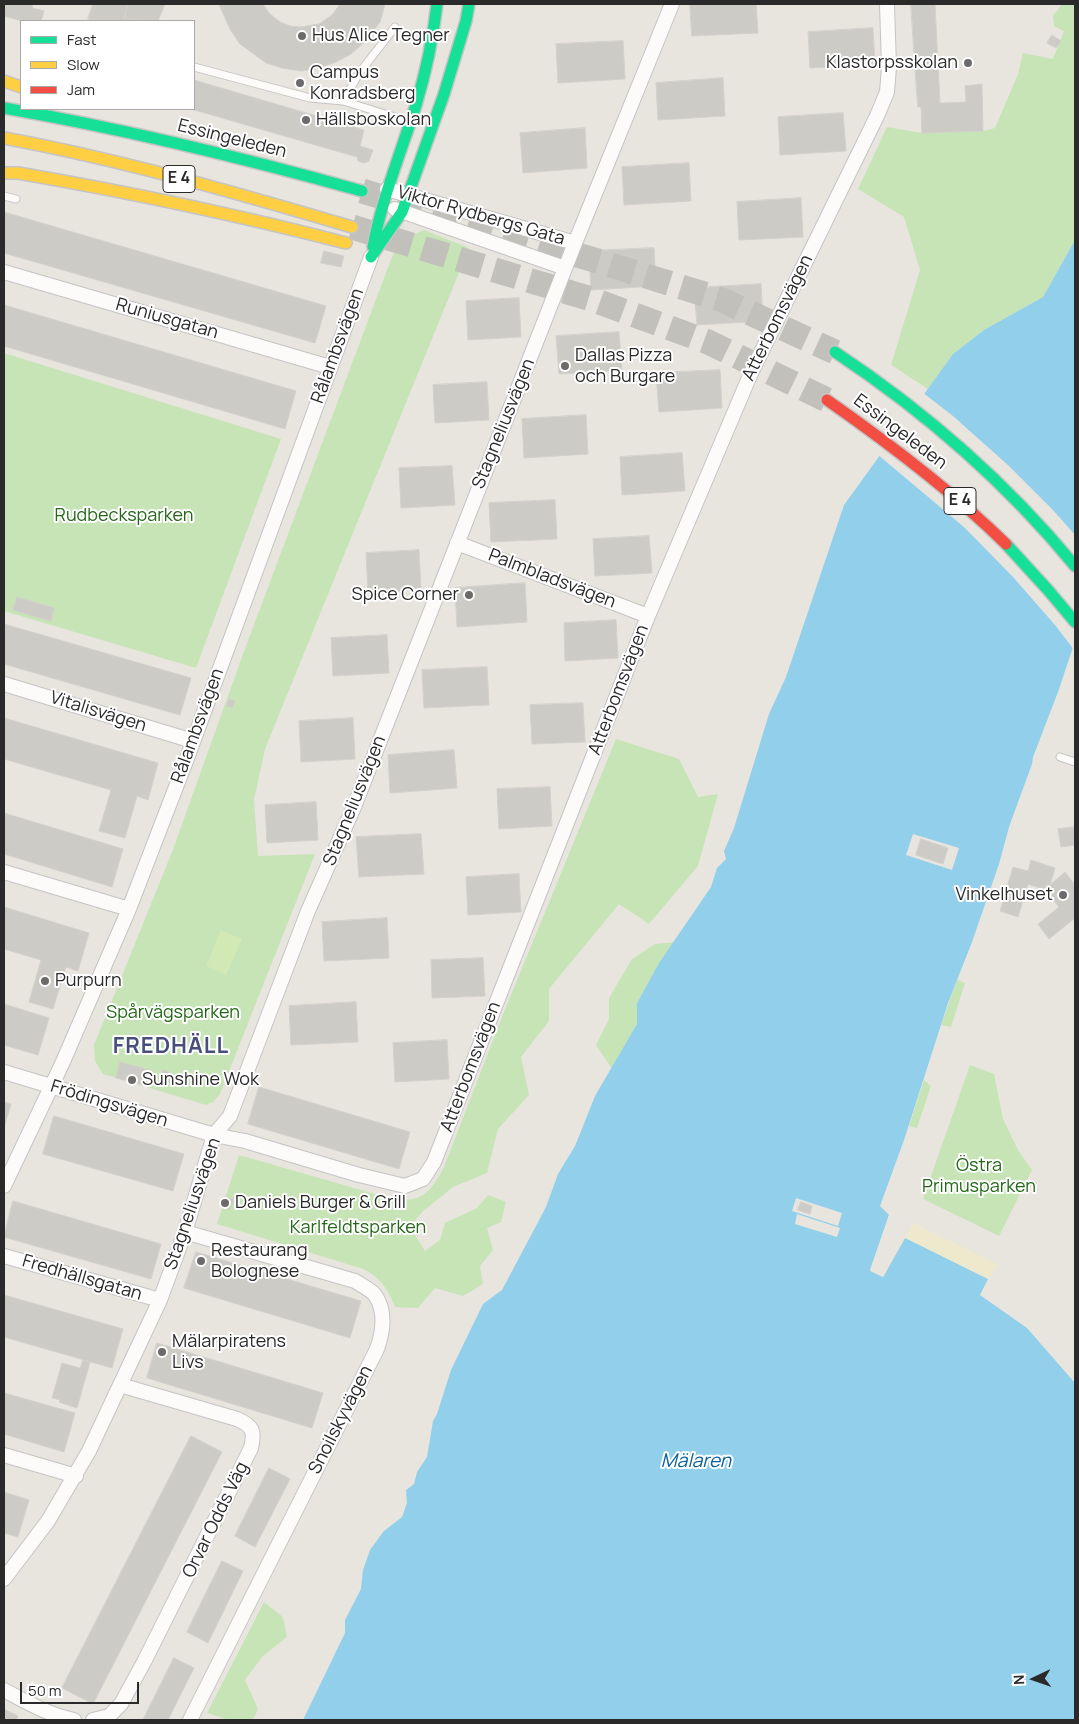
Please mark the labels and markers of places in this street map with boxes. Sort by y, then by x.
place label: Hus Alice Tegner [312,25,450,47]
marker: Hus Alice Tegner [296,30,308,42]
place label: Klastorpsskolan [826,52,958,74]
marker: Klastorpsskolan [962,57,974,69]
place label: Campus Konradsberg [310,62,416,104]
marker: Campus Konradsberg [294,77,306,89]
place label: Hällsboskolan [316,109,431,131]
marker: Hällsboskolan [300,114,312,126]
place label: Dallas Pizza och Burgare [575,345,675,388]
marker: Dallas Pizza och Burgare [559,360,571,372]
place label: Spice Corner [352,584,459,606]
marker: Spice Corner [463,589,475,601]
place label: Vinkelhuset [956,884,1053,906]
marker: Vinkelhuset [1057,889,1069,901]
place label: Purpurn [55,970,122,992]
marker: Purpurn [39,975,51,987]
place label: Sunshine Wok [142,1069,259,1091]
marker: Sunshine Wok [126,1074,138,1086]
place label: Daniels Burger & Grill [235,1192,406,1214]
marker: Daniels Burger & Grill [219,1197,231,1209]
place label: Restaurang Bolognese [211,1240,308,1282]
marker: Restaurang Bolognese [195,1255,207,1267]
place label: Mälarpiratens Livs [172,1331,286,1374]
marker: Mälarpiratens Livs [156,1346,168,1358]

